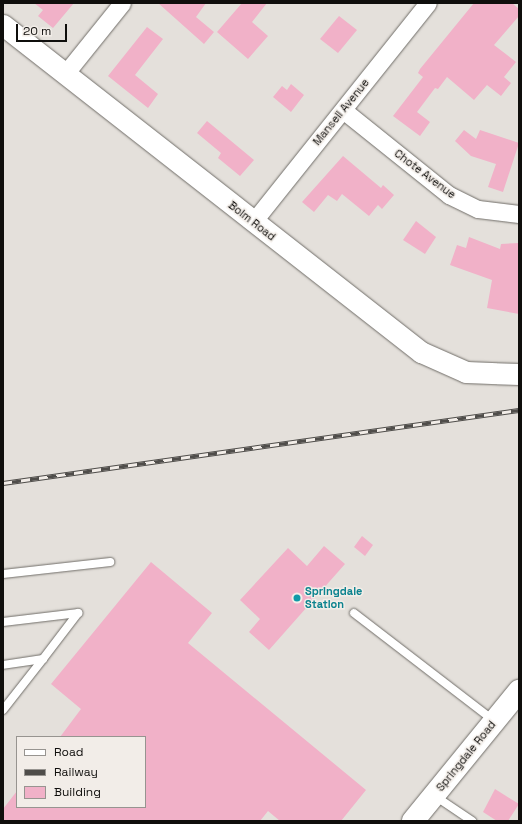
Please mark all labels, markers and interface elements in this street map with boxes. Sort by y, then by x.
scale bar [18,16,69,42]
text: 20 m [23,23,51,39]
street label: Mansell Avenue [310,76,372,148]
street label: Chote Avenue [392,147,458,201]
street label: Bolm Road [226,199,278,243]
place label: Springdale Station [305,585,362,611]
marker: Springdale Station [292,593,302,603]
street label: Springdale Road [434,718,498,794]
legend [16,736,146,808]
text: Road [54,744,83,760]
text: Railway [54,764,98,780]
text: Building [54,784,101,800]

